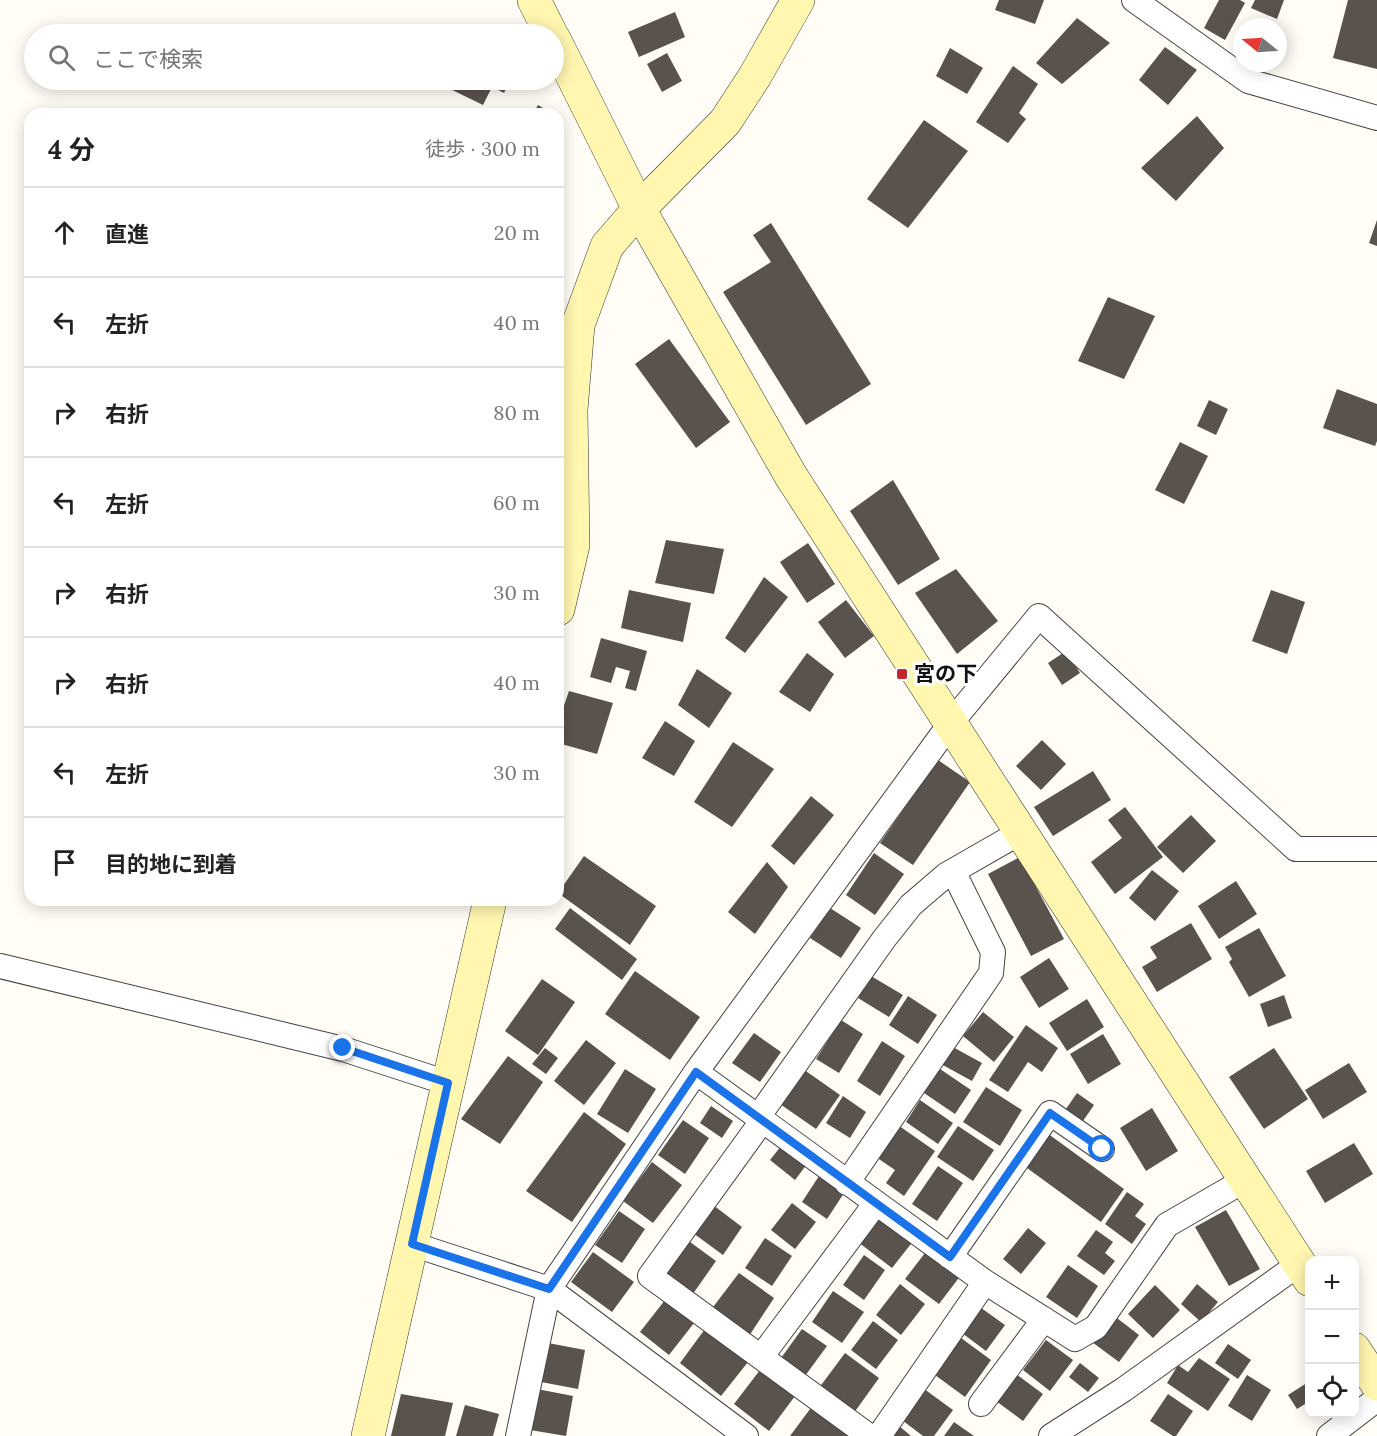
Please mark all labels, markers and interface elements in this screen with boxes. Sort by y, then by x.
north arrow [1233,18,1287,72]
search box [24,24,564,90]
icon: search [45,41,78,74]
text: ここで検索 [93,45,203,73]
text: 4 分 [48,133,95,166]
text: 徒歩 · 300 m [425,136,540,161]
icon: ahead [48,216,81,249]
text: 直進 [105,220,149,248]
text: 20 m [494,220,540,245]
icon: left [48,306,81,339]
text: 左折 [105,310,149,338]
text: 40 m [494,310,540,335]
icon: right [48,396,81,429]
text: 右折 [105,400,149,428]
text: 80 m [493,400,540,425]
icon: left [48,486,81,519]
text: 左折 [105,490,149,518]
text: 60 m [493,490,540,515]
icon: right [48,576,81,609]
text: 右折 [105,580,149,608]
text: 30 m [493,580,540,605]
place label: 宮の下 [914,660,977,687]
icon: right [48,666,81,699]
marker: 宮の下 [895,667,909,681]
text: 右折 [105,670,149,698]
text: 40 m [494,670,540,695]
icon: left [48,756,81,789]
text: 左折 [105,760,149,788]
text: 30 m [493,760,540,785]
icon: arrive [48,846,81,879]
text: 目的地に到着 [105,850,237,878]
route end [329,1034,355,1060]
route start [1088,1135,1114,1161]
map controls [1305,1256,1359,1418]
button: + [1305,1256,1359,1310]
button: − [1305,1310,1359,1364]
button: locate [1305,1364,1359,1418]

